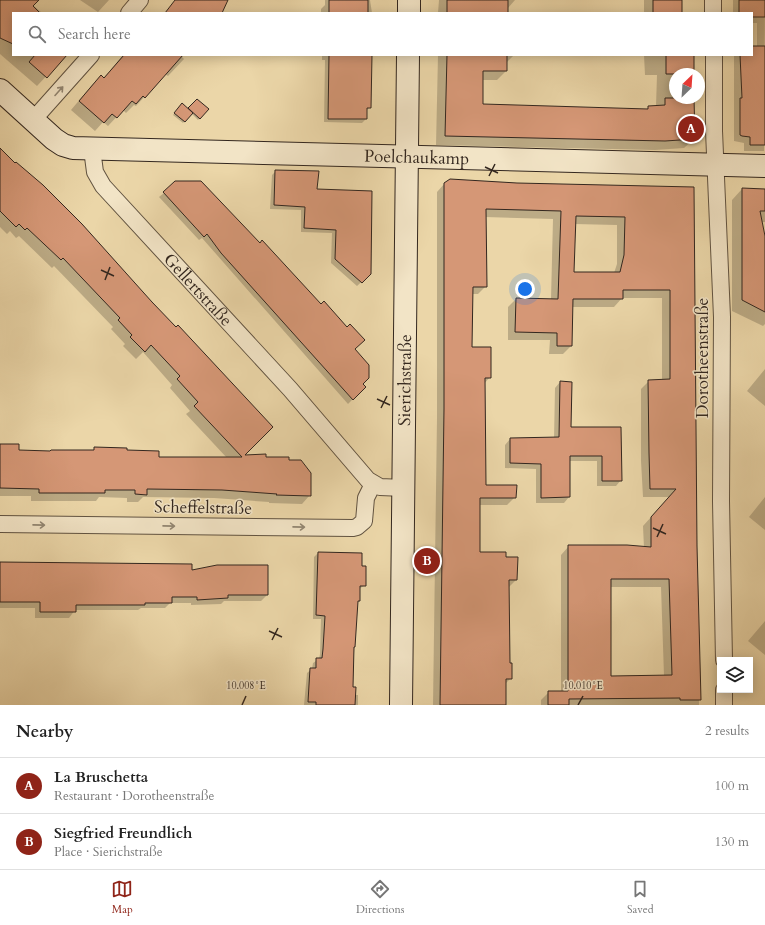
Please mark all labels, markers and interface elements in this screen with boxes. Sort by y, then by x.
search box [12,12,753,56]
icon: search [26,23,48,45]
text: Search here [58,24,131,44]
north arrow [669,68,705,104]
one-way arrow [54,86,64,96]
pin: A [678,114,704,144]
street label: Poelchaukamp [364,145,470,170]
street label: Gellertstraße [158,248,237,331]
your location [515,279,535,299]
street label: Dorotheenstraße [691,298,714,418]
street label: Sierichstraße [393,334,417,426]
street label: Scheffelstraße [154,495,252,520]
one-way arrow [32,521,45,528]
one-way arrow [162,522,175,530]
one-way arrow [292,523,305,531]
pin: B [414,546,440,576]
map controls [717,657,753,693]
button: layers [717,657,753,693]
text: 10.008°E [226,679,266,693]
text: 10.010°E [563,679,603,693]
text: Nearby [16,720,73,743]
text: 2 results [705,722,749,740]
text: La Bruschetta [54,767,148,787]
text: A [24,777,34,795]
text: 100 m [715,777,749,795]
text: Restaurant · Dorotheenstraße [54,787,215,805]
text: Siegfried Freundlich [54,823,192,843]
text: B [24,833,34,851]
text: 130 m [715,833,749,851]
text: Place · Sierichstraße [54,843,163,861]
tab: Map [111,878,133,917]
tab: Directions [356,878,404,917]
tab: Saved [627,878,654,917]

